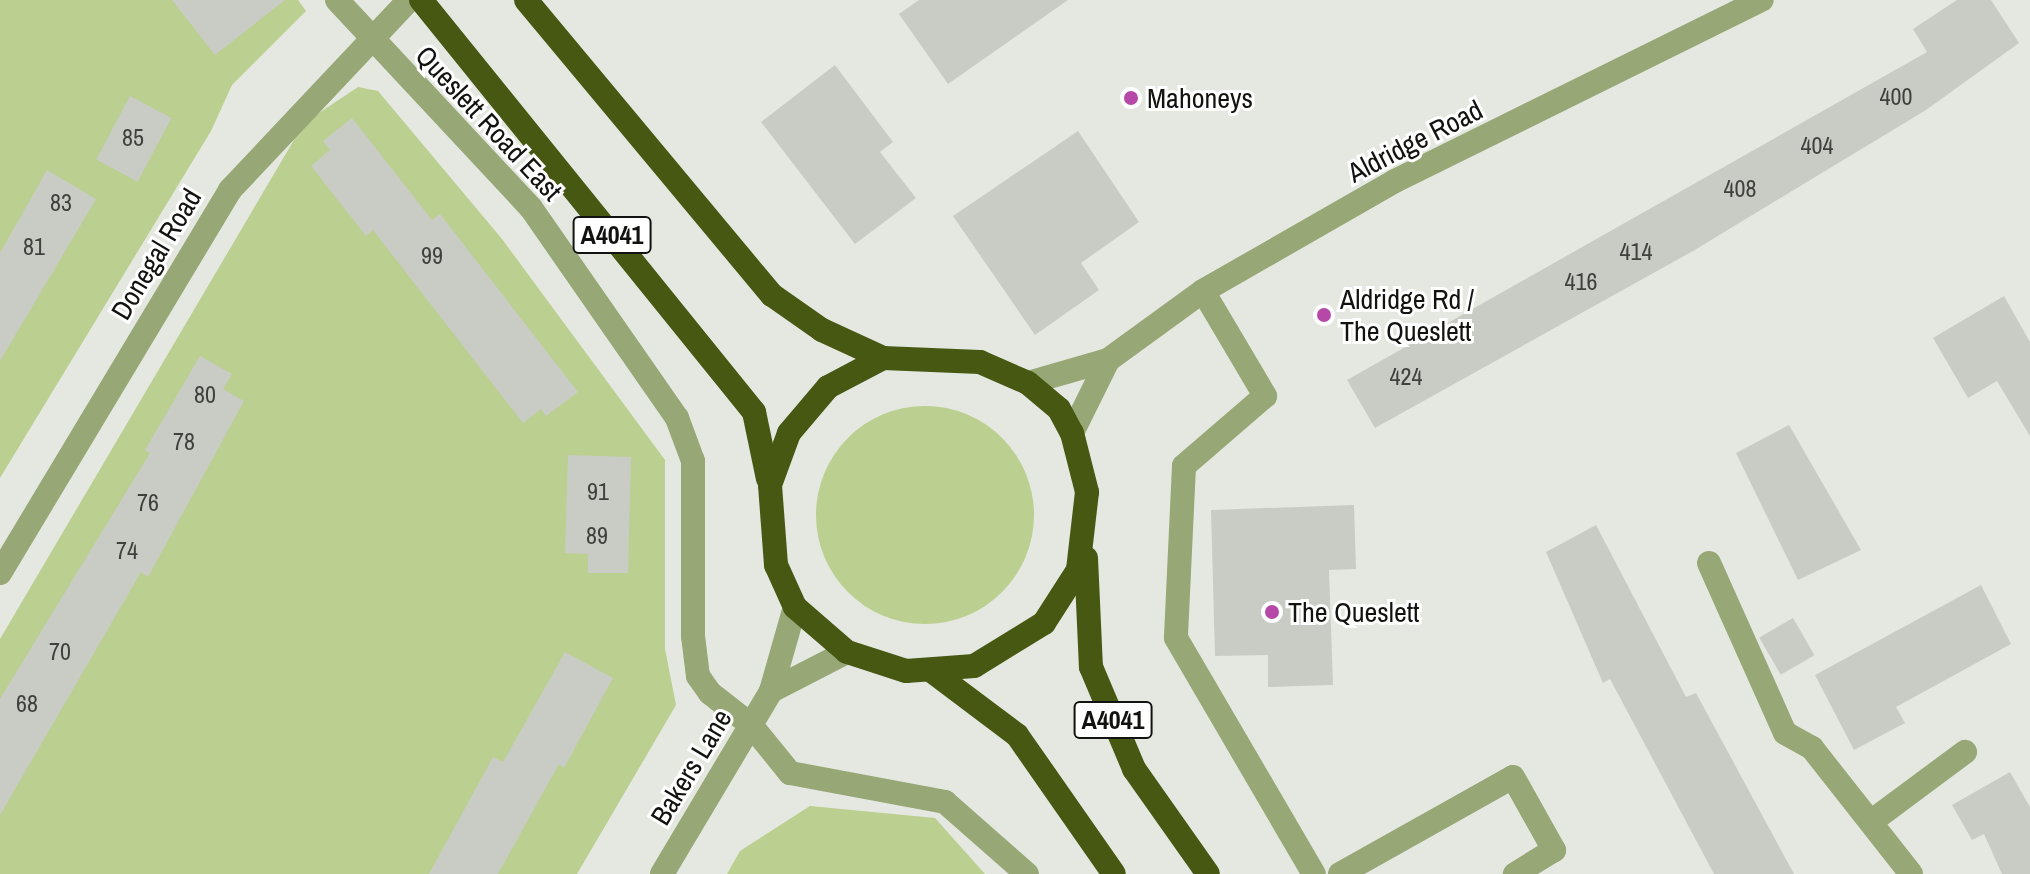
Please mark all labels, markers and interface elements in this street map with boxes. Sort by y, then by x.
street label: Queslett Road East [409,39,569,207]
place label: Mahoneys [1147,81,1253,115]
house number: 400 [1880,83,1912,111]
marker: Mahoneys [1122,89,1140,107]
street label: Aldridge Road [1342,93,1488,189]
house number: 85 [122,124,144,152]
house number: 404 [1801,132,1833,160]
house number: 408 [1724,175,1756,203]
street label: Donegal Road [104,182,208,326]
house number: 83 [50,189,72,217]
road number: A4041 [572,213,652,257]
house number: 81 [23,233,45,261]
house number: 414 [1620,238,1652,266]
house number: 99 [421,242,443,270]
house number: 416 [1565,268,1597,296]
place label: Aldridge Rd / The Queslett [1340,282,1474,348]
marker: Aldridge Rd / The Queslett [1315,306,1333,324]
house number: 424 [1390,363,1422,391]
house number: 80 [194,381,216,409]
house number: 78 [173,428,195,456]
house number: 91 [587,478,609,506]
house number: 76 [137,489,159,517]
house number: 89 [586,522,608,550]
house number: 74 [116,537,138,565]
place label: The Queslett [1288,595,1419,629]
marker: The Queslett [1263,603,1281,621]
house number: 70 [49,638,71,666]
house number: 68 [16,690,38,718]
road number: A4041 [1073,698,1153,742]
street label: Bakers Lane [643,703,739,831]

